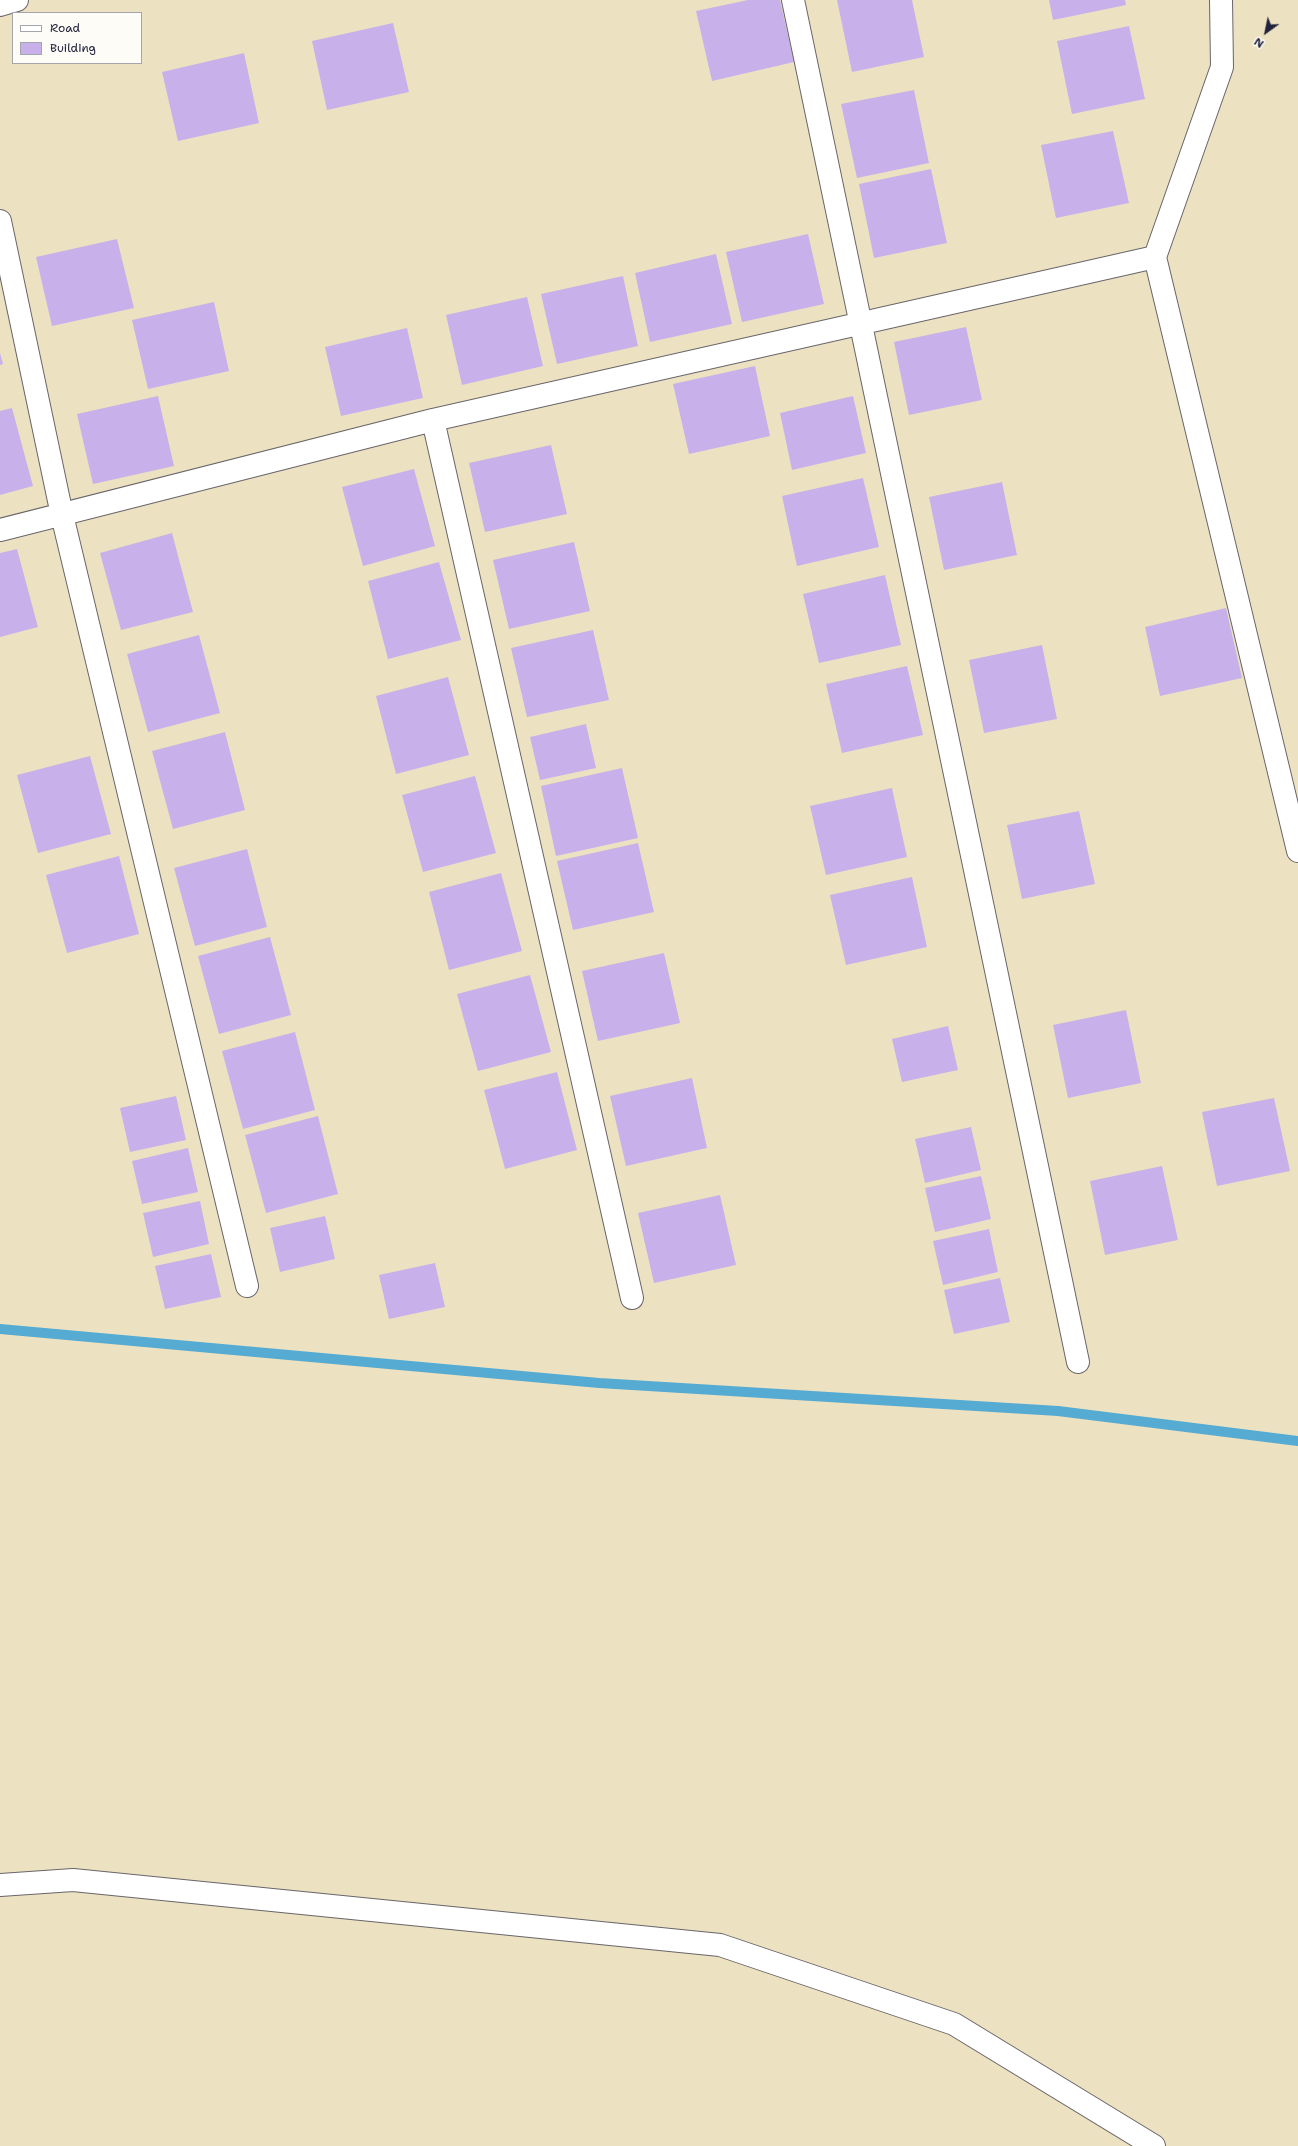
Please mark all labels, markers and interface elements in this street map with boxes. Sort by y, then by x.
legend [12,12,142,64]
north arrow [1246,12,1286,52]
text: Road [50,20,80,36]
text: N [1251,34,1267,51]
text: Building [50,40,96,56]

